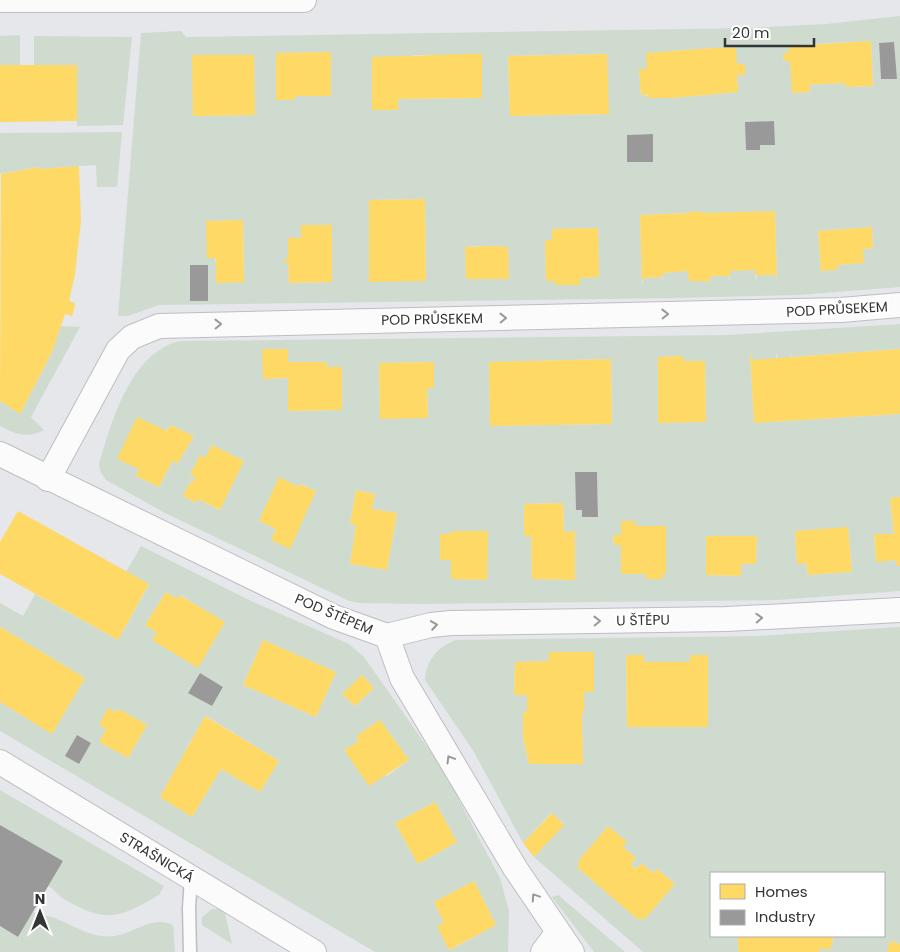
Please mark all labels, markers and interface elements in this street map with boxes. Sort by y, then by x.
scale bar [725,15,814,47]
text: 20 m [732,22,770,43]
street label: POD PRŮSEKEM [786,296,888,322]
street label: POD PRŮSEKEM [381,308,483,330]
one-way arrow [662,309,670,319]
one-way arrow [499,312,507,323]
one-way arrow [214,318,222,329]
street label: POD ŠTĚPEM [292,589,376,639]
street label: U ŠTĚPU [616,610,670,630]
one-way arrow [755,612,763,623]
one-way arrow [593,616,601,626]
one-way arrow [430,620,439,630]
one-way arrow [447,755,457,764]
street label: STRAŠNICKÁ [116,827,198,887]
legend [710,872,885,937]
text: Homes [755,881,808,902]
north arrow [15,887,65,937]
text: N [35,889,45,909]
one-way arrow [532,894,541,903]
text: Industry [755,906,816,927]

